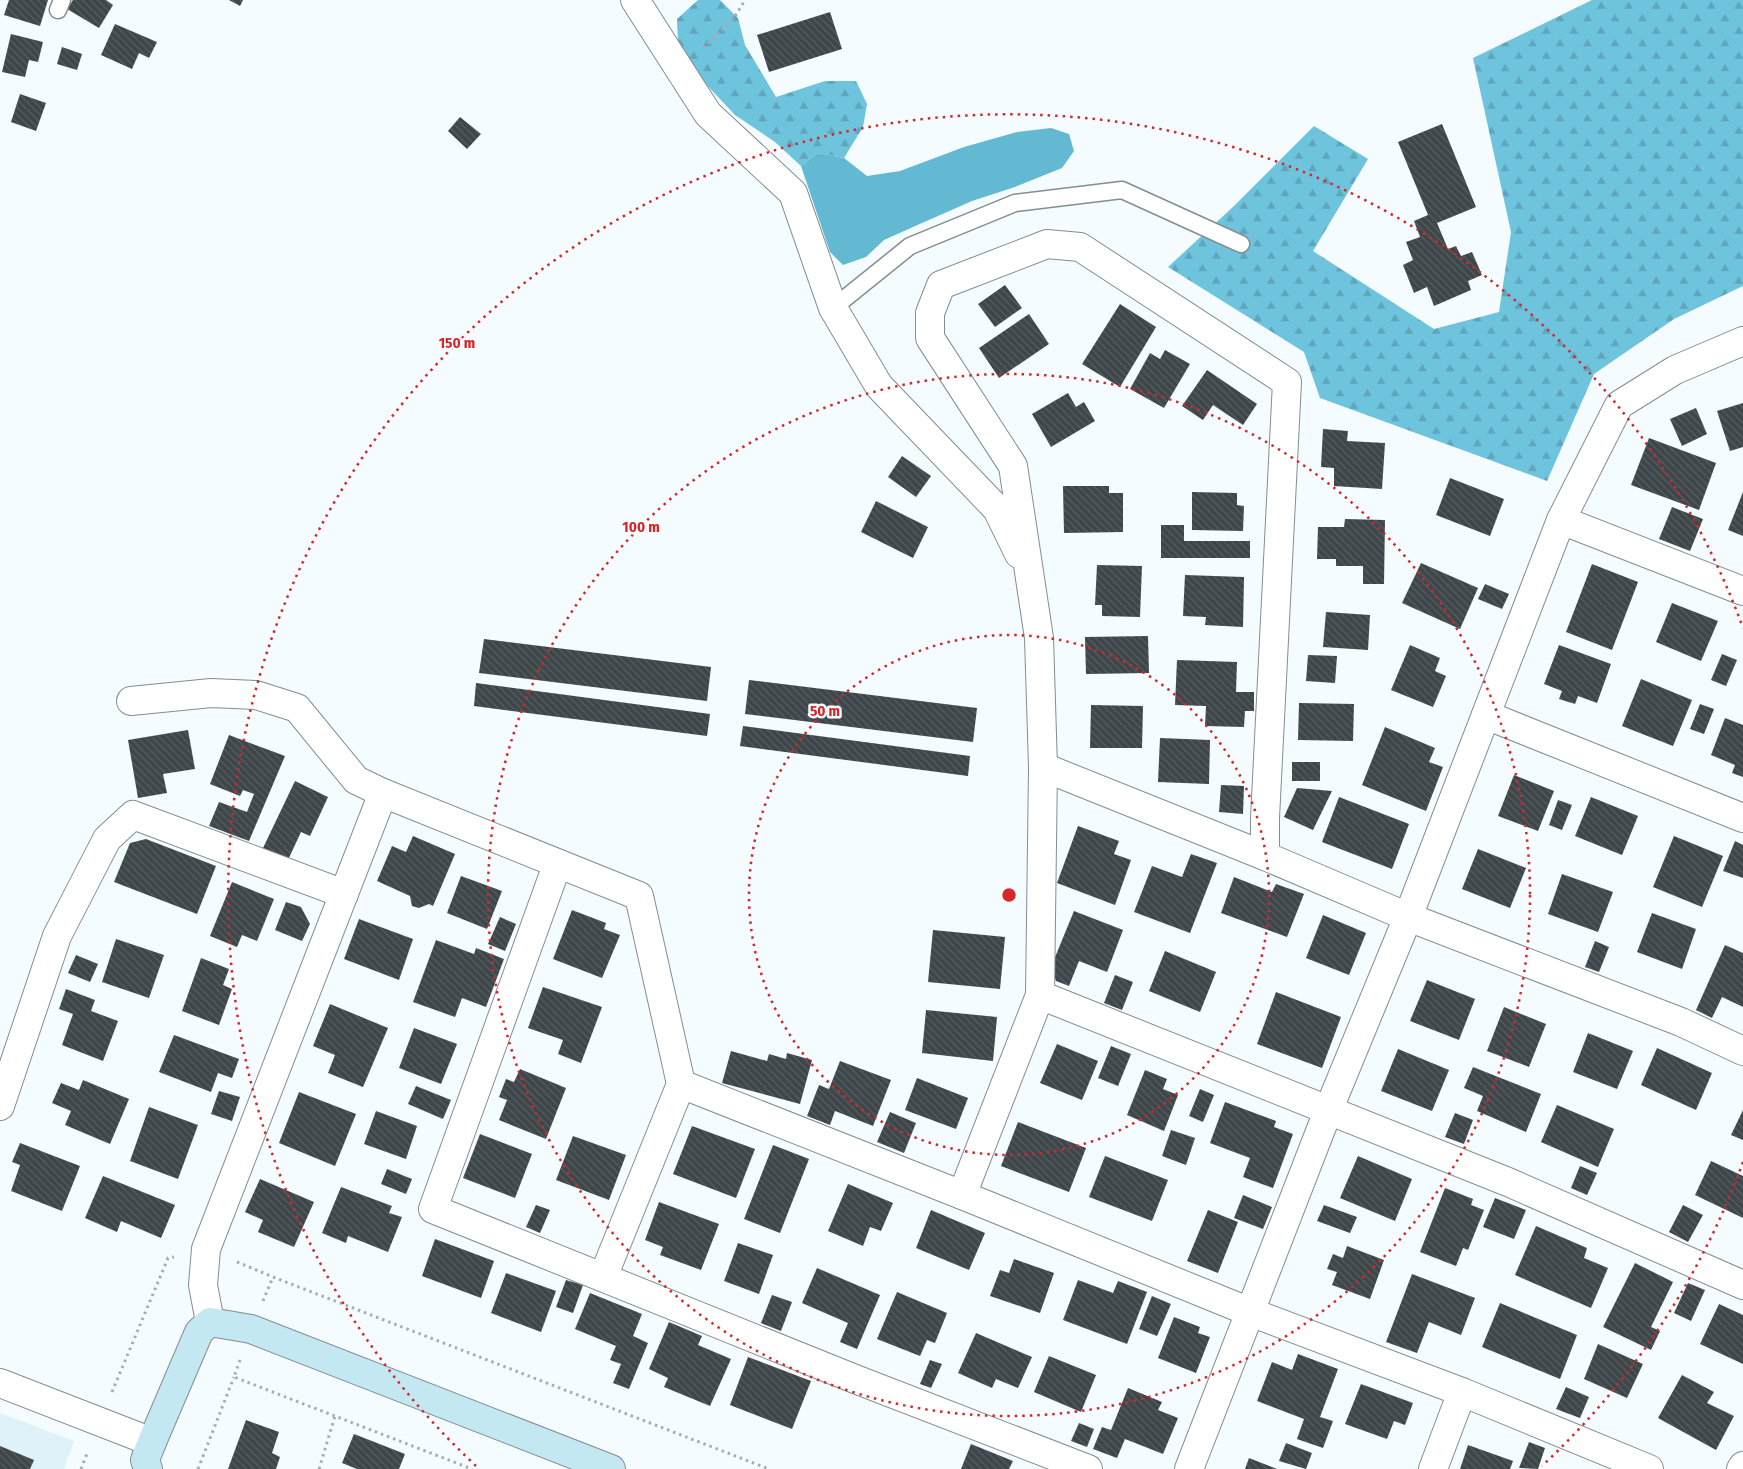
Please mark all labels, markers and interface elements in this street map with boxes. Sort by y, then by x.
text: 150 m [439,334,475,352]
text: 100 m [622,518,660,536]
text: 50 m [810,702,840,720]
centre of rings [1000,886,1018,904]

